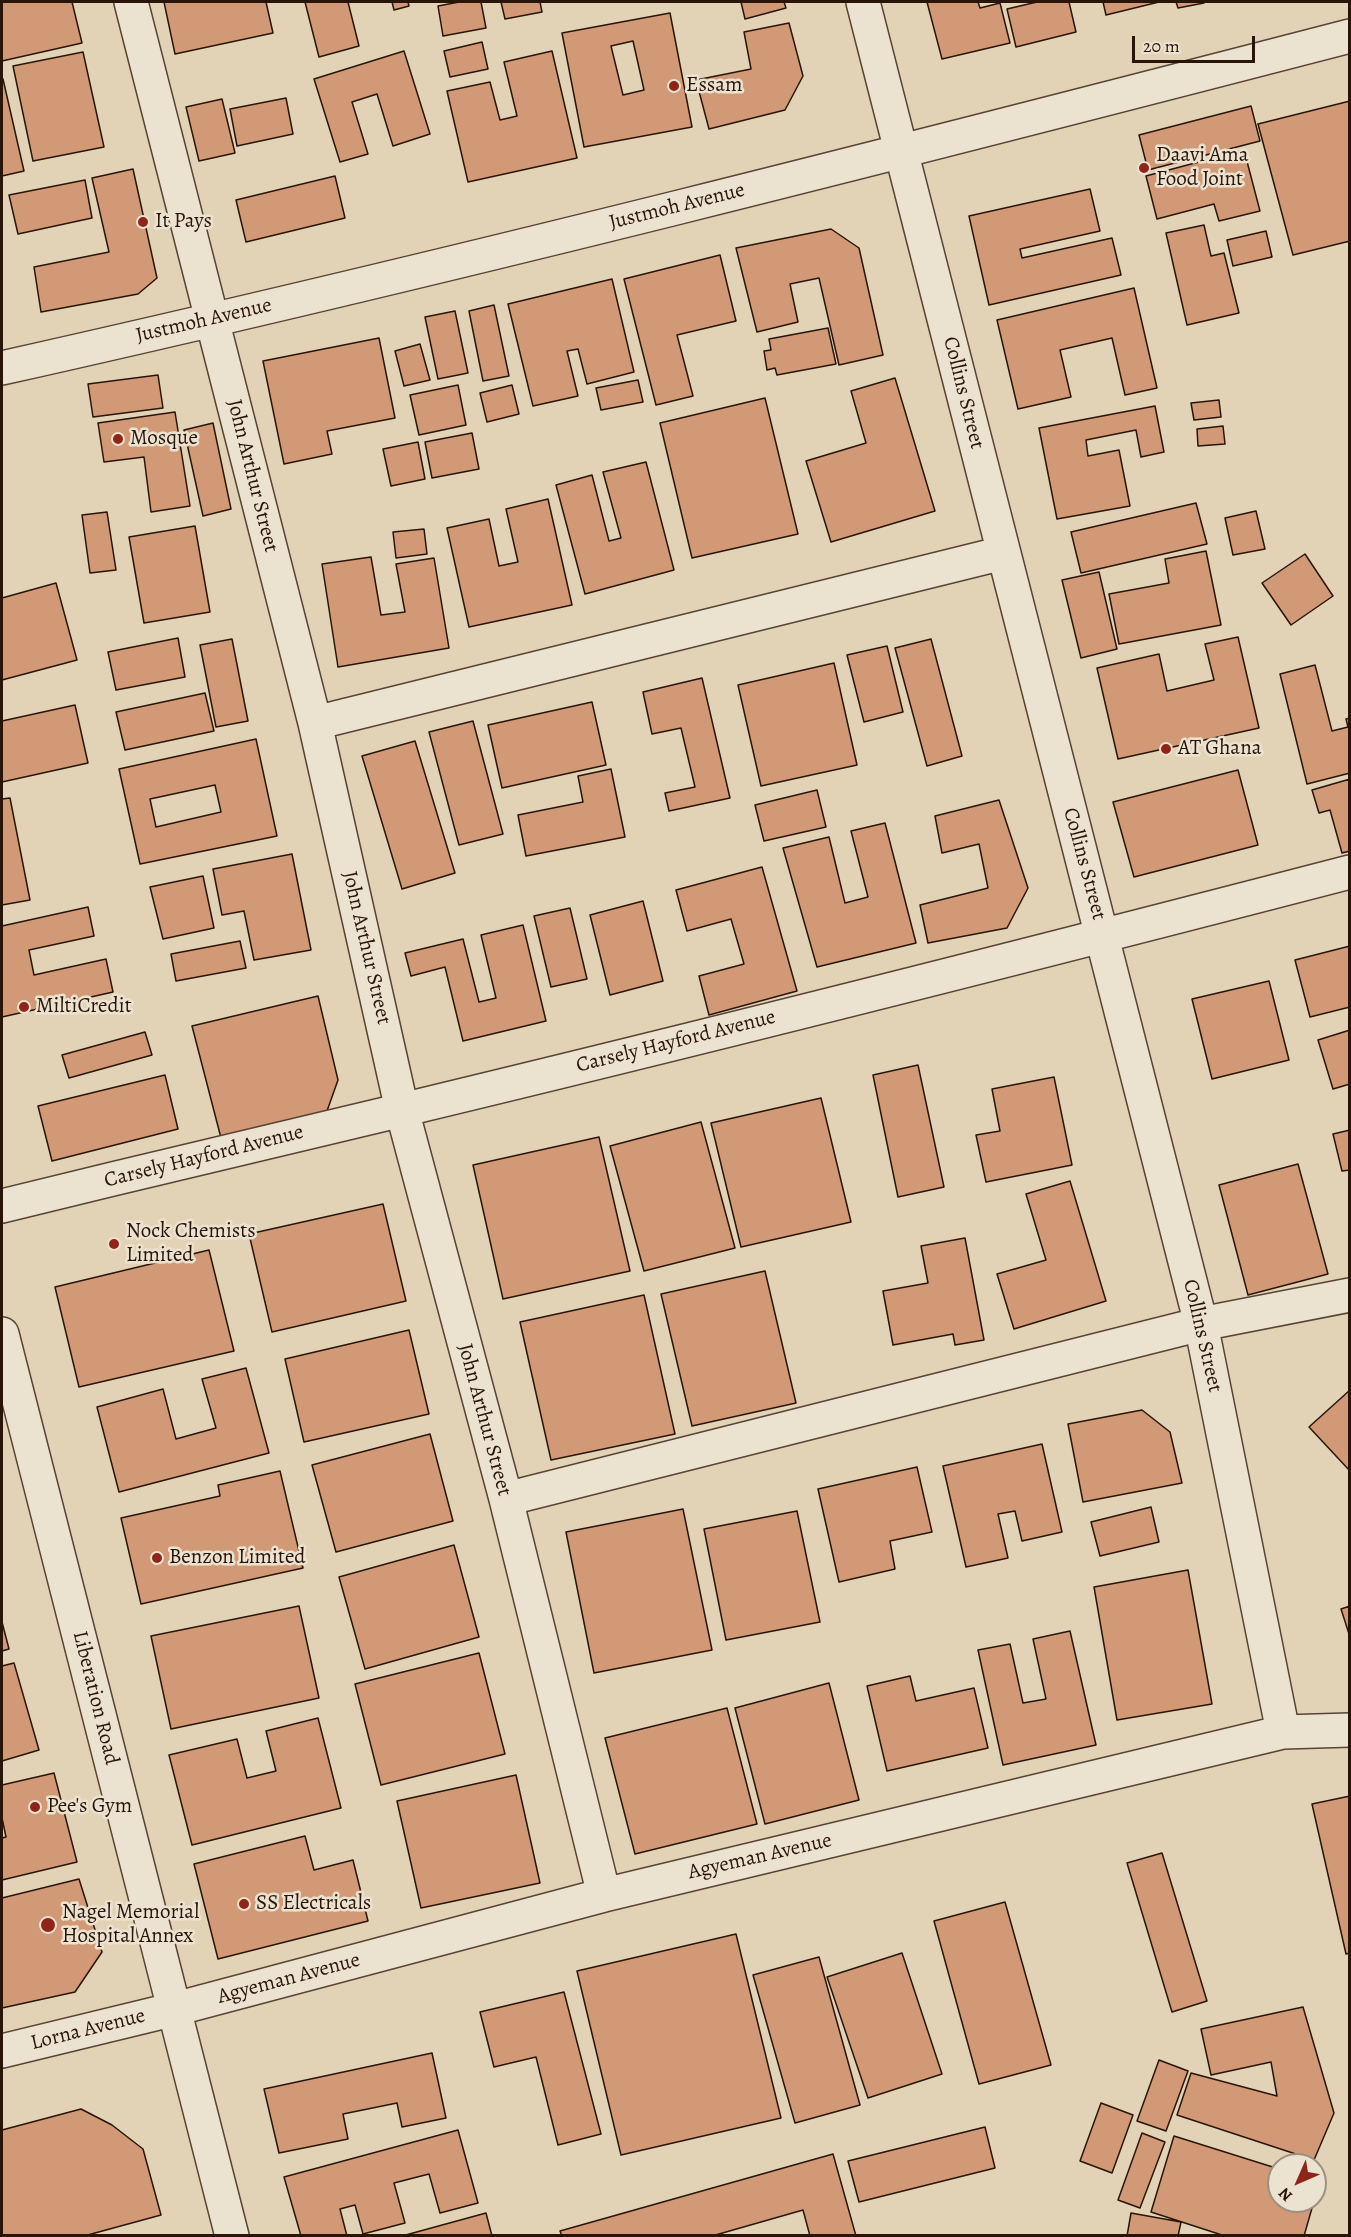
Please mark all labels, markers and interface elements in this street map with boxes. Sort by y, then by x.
scale bar [1135,24,1258,62]
text: 20 m [1143,34,1180,58]
place label: Essam [686,73,743,99]
marker: Essam [667,79,681,93]
place label: Daavi Ama Food Joint [1156,143,1248,193]
marker: Daavi Ama Food Joint [1137,161,1151,175]
street label: Justmoh Avenue [607,178,747,236]
place label: It Pays [155,209,212,235]
marker: It Pays [136,215,150,229]
street label: Justmoh Avenue [134,293,274,349]
street label: Collins Street [937,334,989,452]
street label: John Arthur Street [221,397,283,555]
place label: Mosque [130,426,198,452]
marker: Mosque [111,432,125,446]
place label: AT Ghana [1178,736,1261,762]
marker: AT Ghana [1159,742,1173,756]
street label: Collins Street [1057,805,1111,923]
street label: John Arthur Street [336,869,396,1027]
place label: MiltiCredit [36,994,132,1020]
marker: MiltiCredit [17,1000,31,1014]
street label: Carsely Hayford Avenue [574,1005,778,1079]
street label: Carsely Hayford Avenue [102,1120,306,1194]
place label: Nock Chemists Limited [126,1219,256,1269]
marker: Nock Chemists Limited [107,1237,121,1251]
street label: Collins Street [1177,1277,1227,1395]
street label: John Arthur Street [452,1341,516,1499]
place label: Benzon Limited [169,1545,306,1571]
marker: Benzon Limited [150,1551,164,1565]
street label: Liberation Road [66,1629,124,1767]
place label: Pee's Gym [47,1794,132,1820]
marker: Pee's Gym [28,1800,42,1814]
street label: Agyeman Avenue [686,1828,834,1886]
place label: SS Electricals [256,1891,371,1917]
marker: SS Electricals [237,1897,251,1911]
place label: Nagel Memorial Hospital Annex [62,1900,199,1950]
marker: Nagel Memorial Hospital Annex [39,1916,57,1934]
street label: Agyeman Avenue [215,1948,363,2010]
street label: Lorna Avenue [28,2004,148,2056]
north arrow [1267,2153,1327,2213]
text: N [1274,2182,1298,2206]

